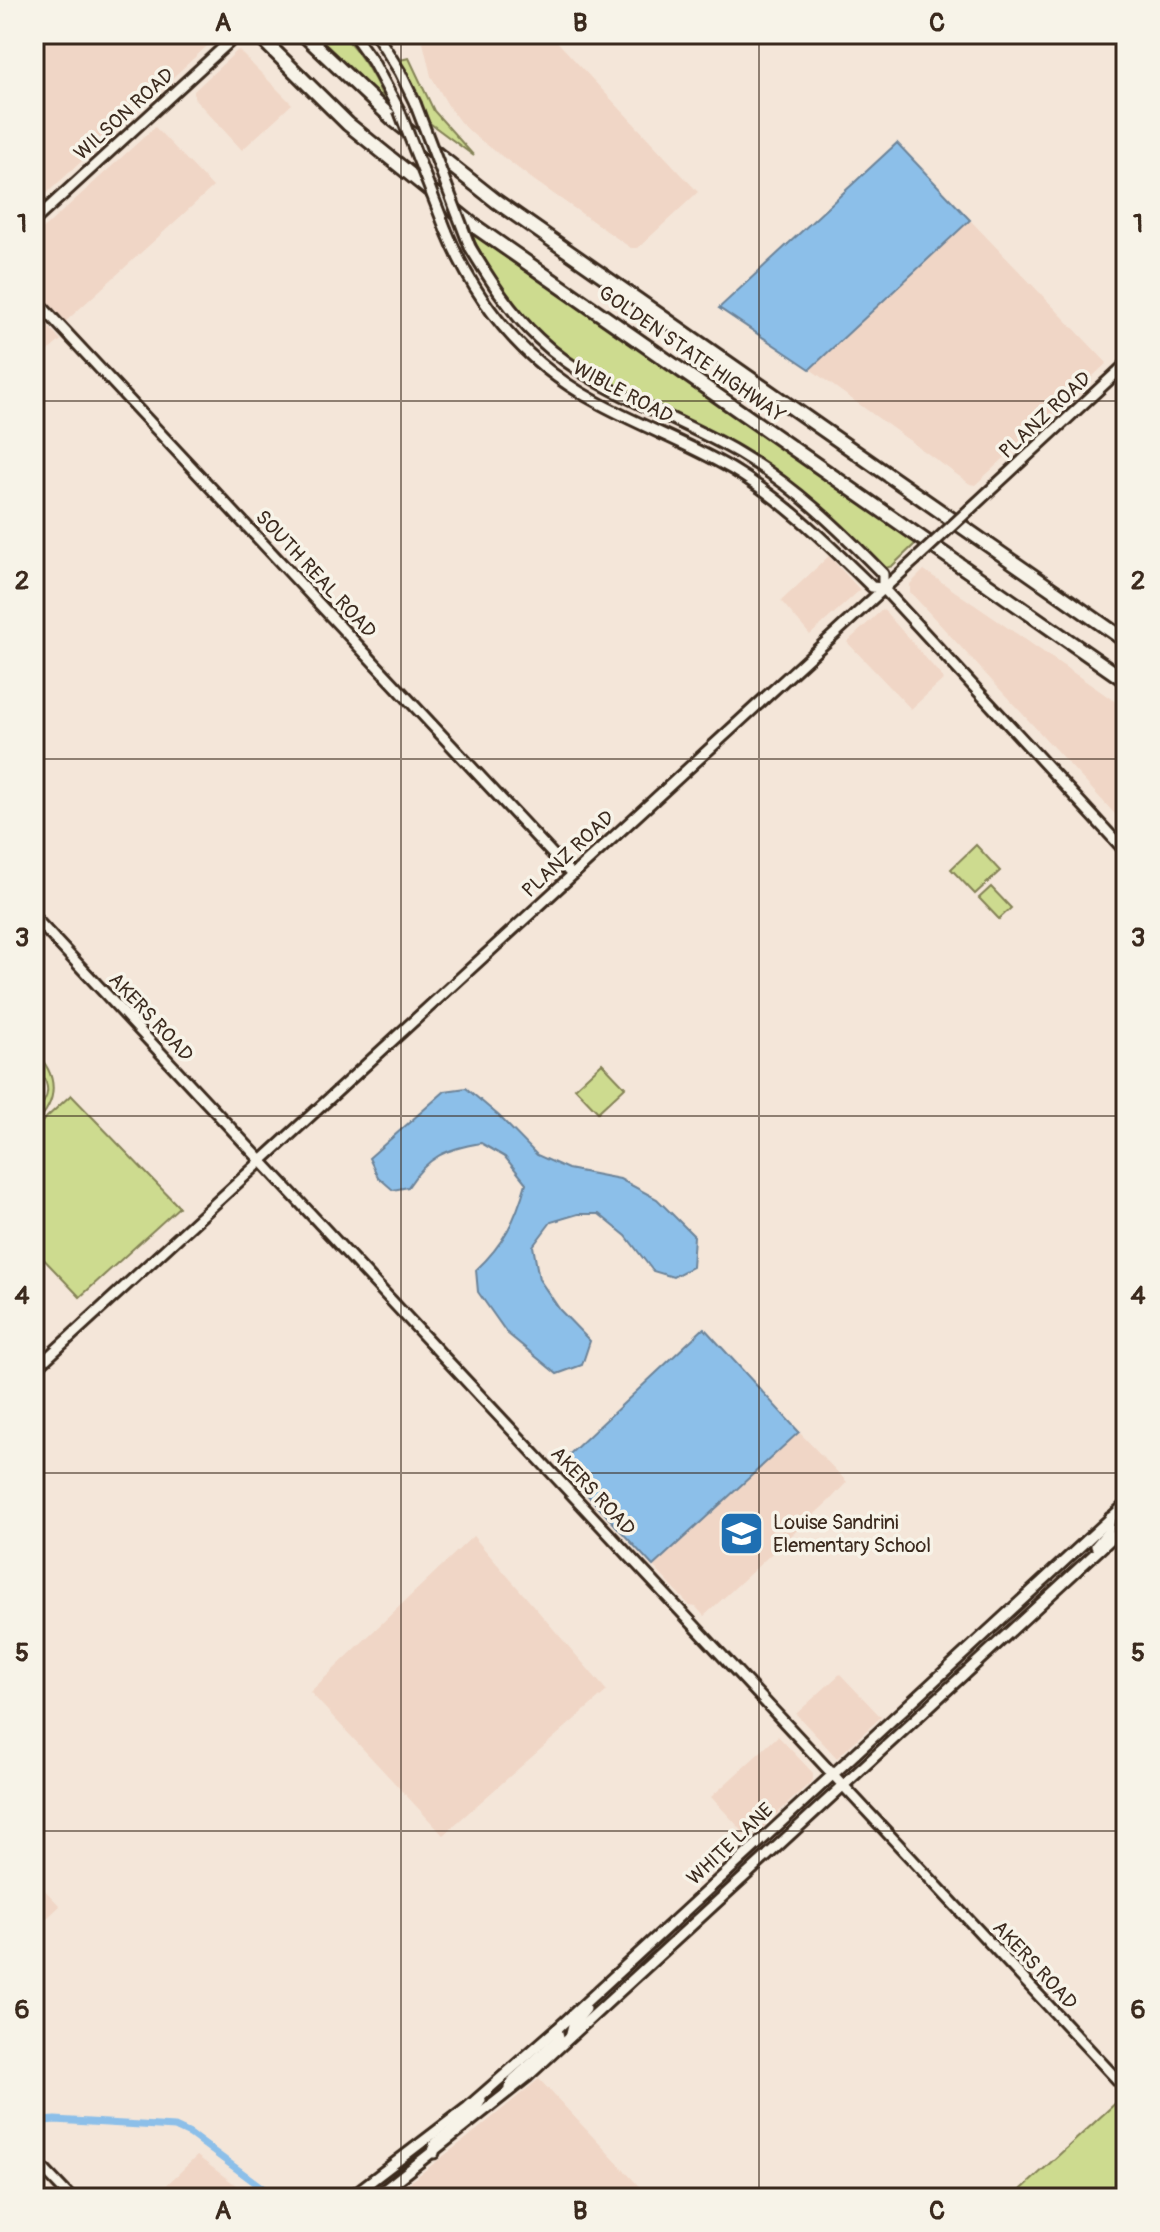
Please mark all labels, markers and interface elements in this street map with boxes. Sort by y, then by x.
text: A [215,7,232,39]
text: B [573,7,587,39]
text: C [929,7,945,39]
street label: WILSON ROAD [69,63,179,165]
text: 1 [17,208,27,240]
text: 1 [1133,208,1143,240]
street label: GOLDEN STATE HIGHWAY [594,280,790,428]
street label: WIBLE ROAD [569,355,677,429]
street label: PLANZ ROAD [994,366,1096,464]
street label: SOUTH REAL ROAD [250,505,382,643]
text: 2 [15,565,29,597]
text: 2 [1131,565,1145,597]
street label: PLANZ ROAD [517,805,619,903]
text: 3 [15,922,29,954]
text: 3 [1131,922,1145,954]
street label: AKERS ROAD [103,967,199,1067]
text: 4 [14,1280,30,1312]
text: 4 [1130,1280,1146,1312]
street label: AKERS ROAD [545,1441,641,1541]
school or university icon: Louise Sandrini Elementary School [718,1509,766,1557]
place label: Louise Sandrini Elementary School [773,1510,931,1558]
text: 5 [15,1637,29,1669]
text: 5 [1131,1637,1145,1669]
street label: WHITE LANE [681,1798,779,1890]
street label: AKERS ROAD [987,1915,1083,2015]
text: 6 [14,1994,30,2026]
text: 6 [1130,1994,1146,2026]
text: A [215,2195,232,2227]
text: B [573,2195,587,2227]
text: C [929,2195,945,2227]

